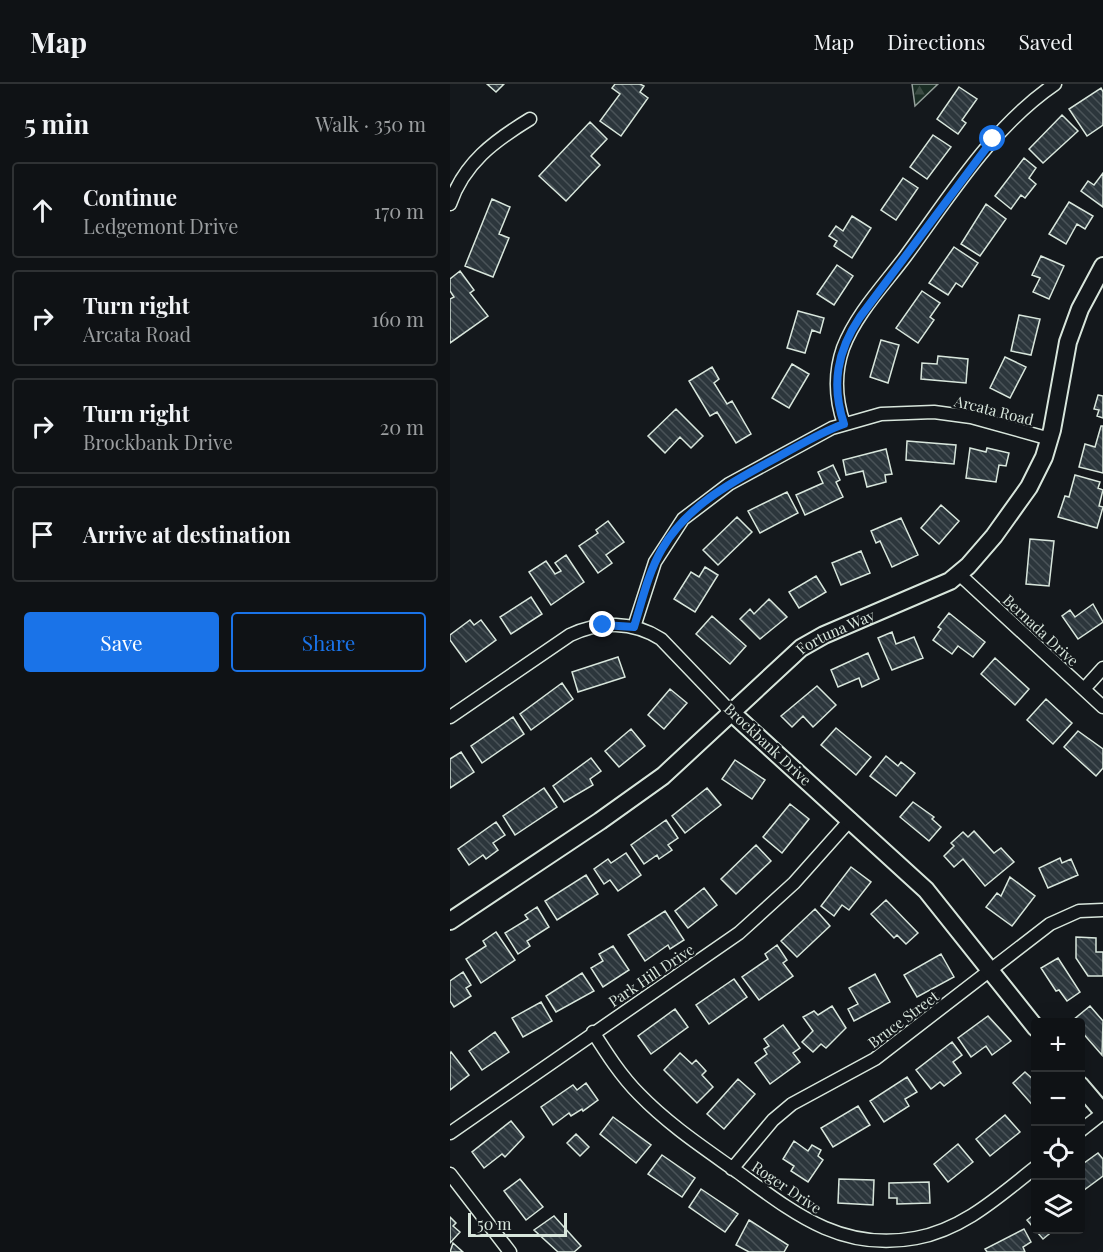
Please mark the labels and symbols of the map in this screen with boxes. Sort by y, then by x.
route start [979,125,1005,151]
street label: Arcata Road [951,390,1036,430]
street label: Bernada Drive [999,590,1083,670]
street label: Fortuna Way [791,604,878,658]
route end [589,611,615,637]
street label: Brockbank Drive [720,698,816,790]
street label: Park Hill Drive [604,939,698,1011]
street label: Bruce Street [864,985,943,1052]
street label: Roger Drive [748,1156,826,1218]
scale bar [468,1210,567,1238]

